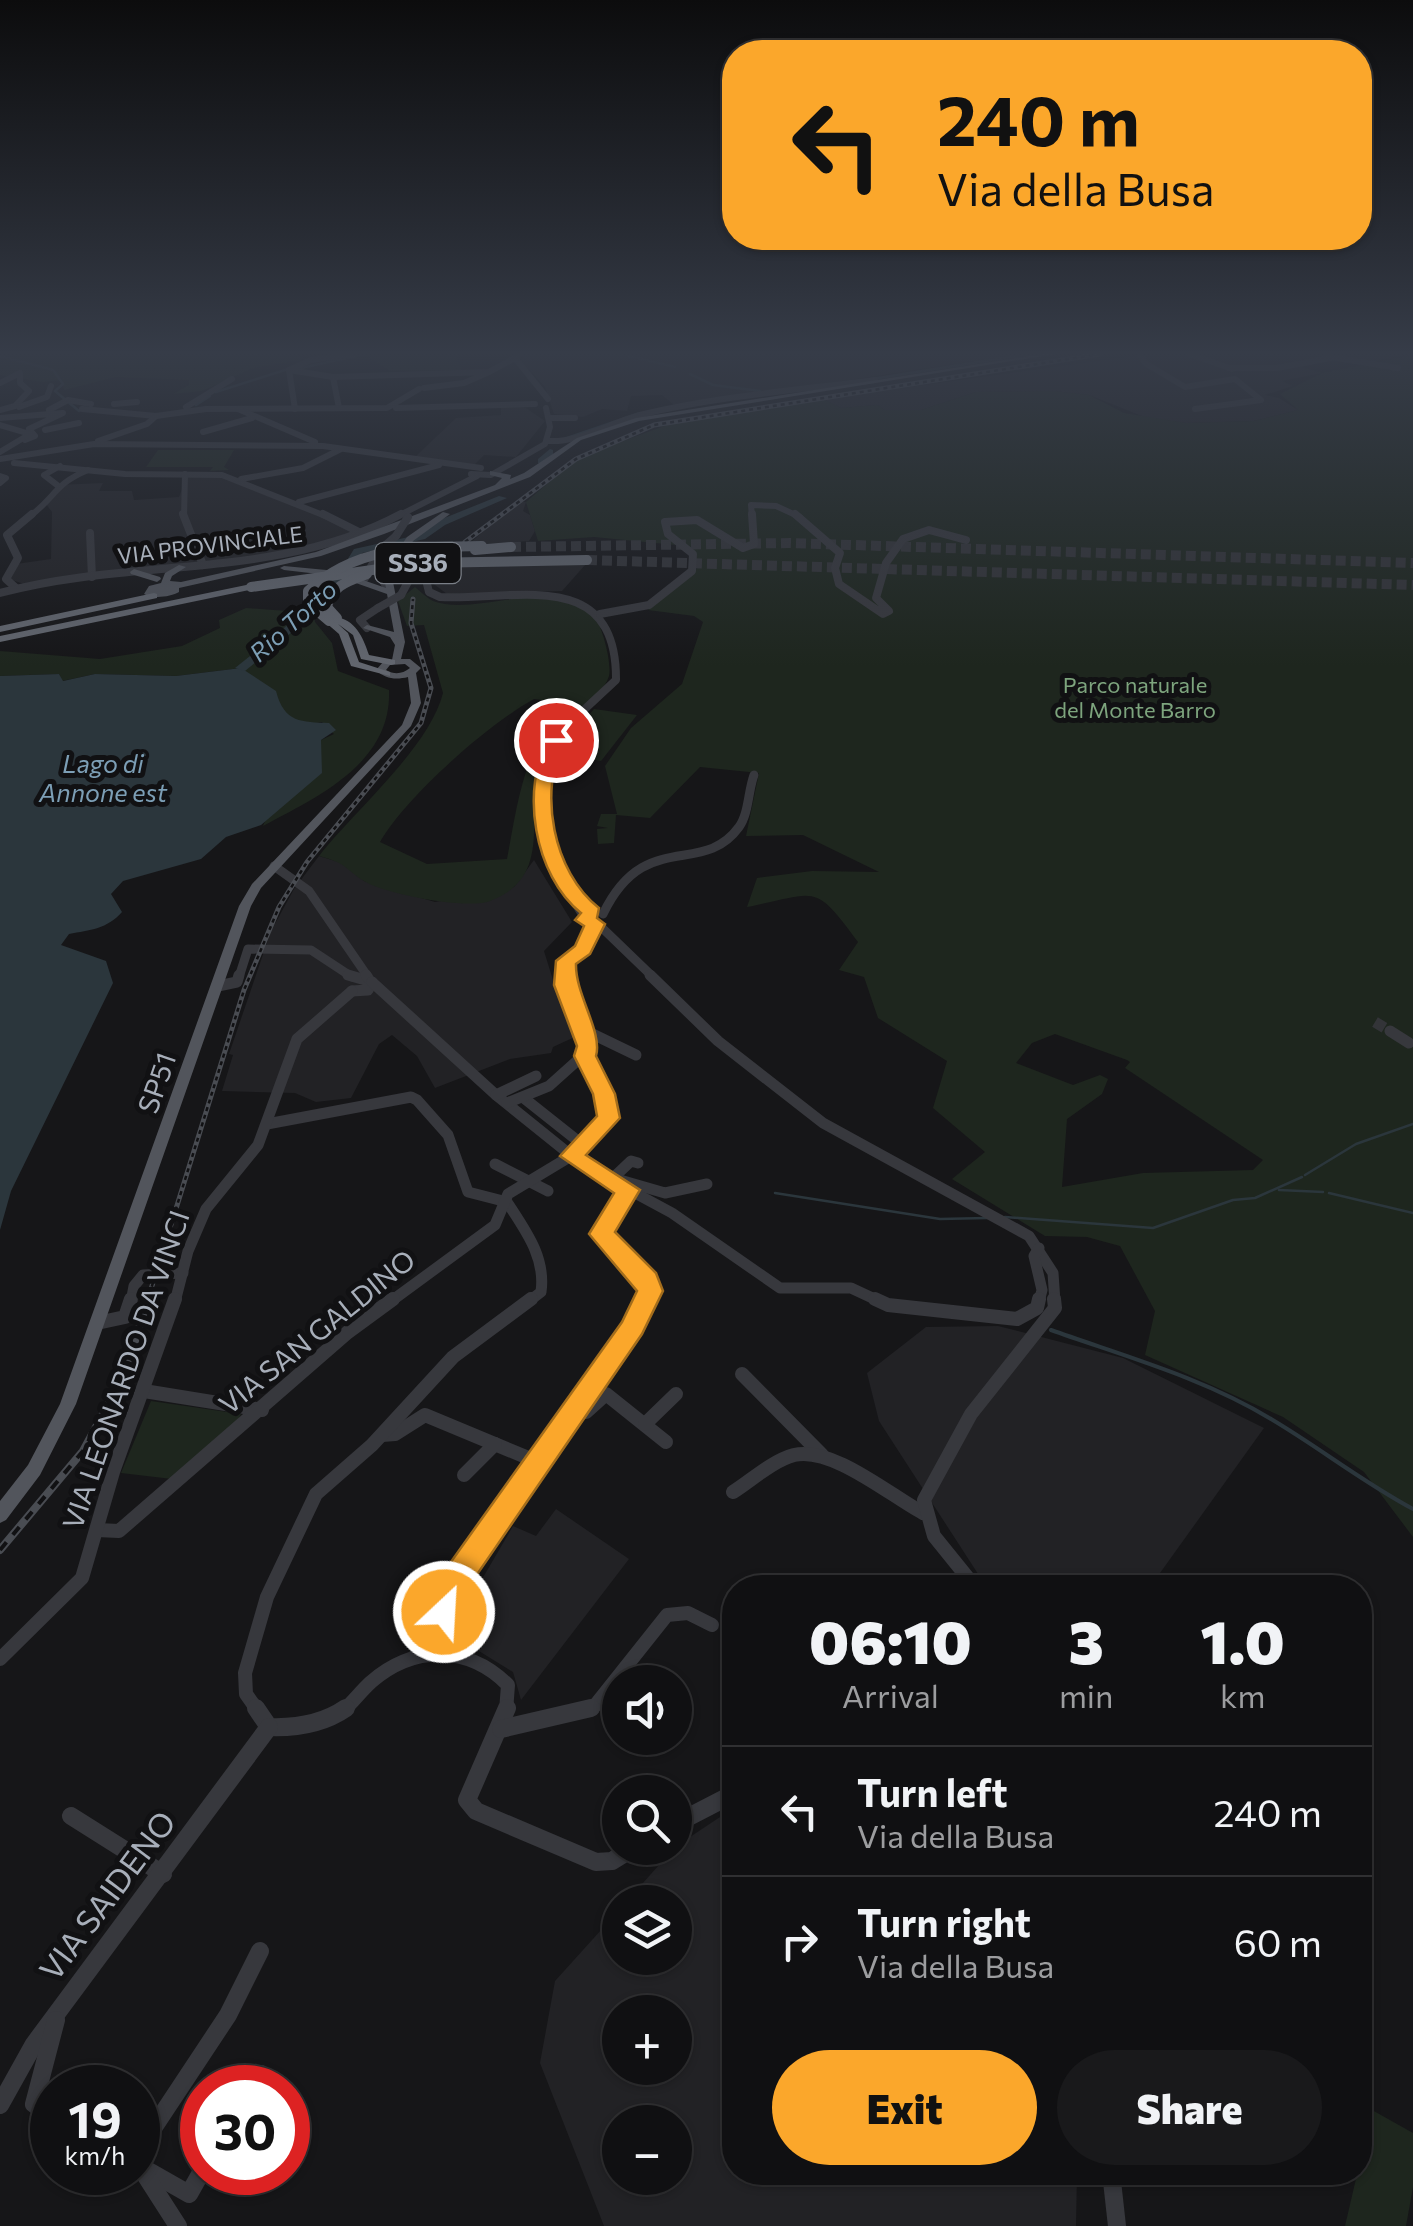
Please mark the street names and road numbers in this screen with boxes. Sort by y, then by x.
street label: VIA PROVINCIALE [116,520,304,569]
road number: SS36 [376,543,460,583]
street label: SP51 [130,1048,182,1118]
street label: VIA LEONARDO DA VINCI [54,1206,196,1534]
street label: VIA SAN GALDINO [212,1242,421,1421]
street label: VIA SAIDENO [30,1802,183,1987]

